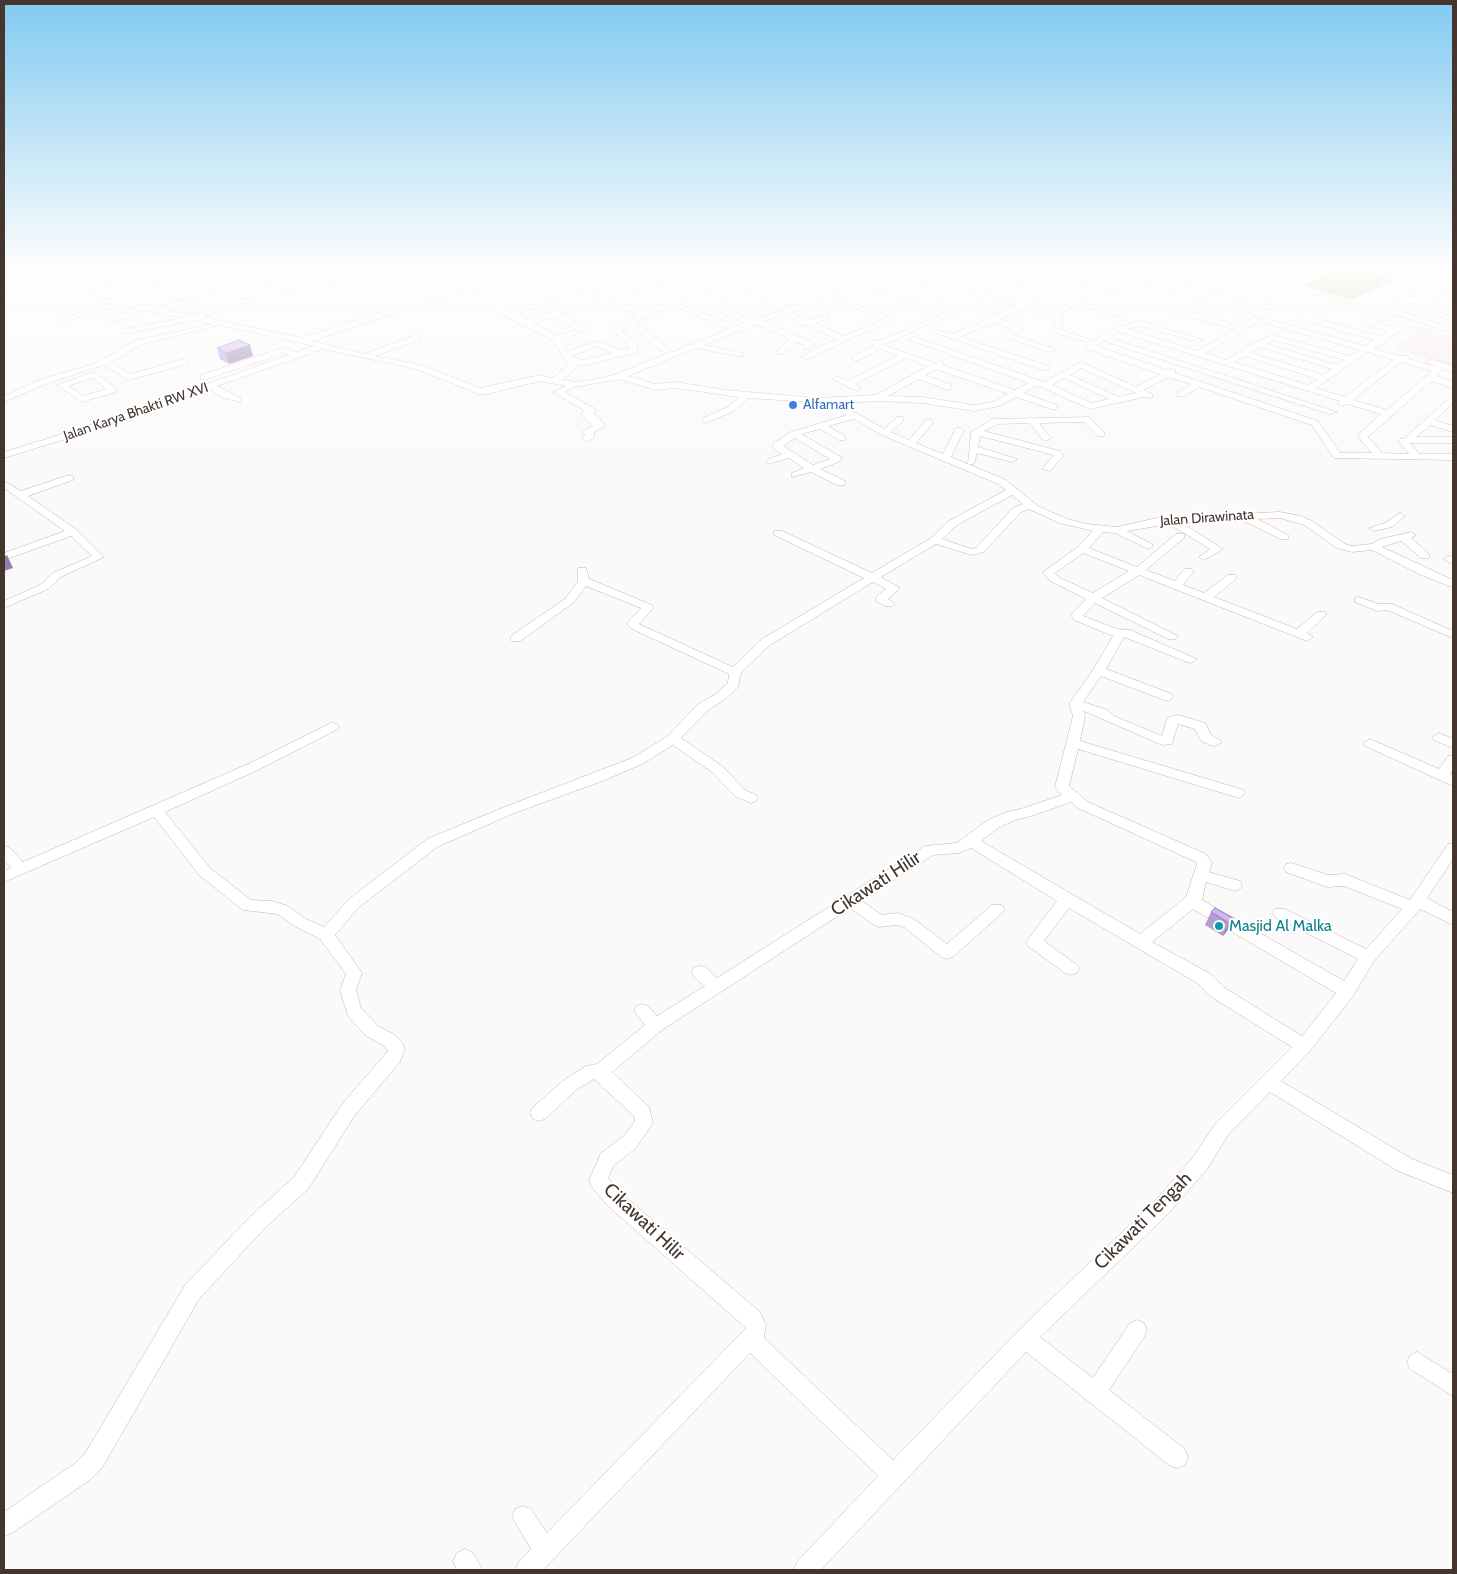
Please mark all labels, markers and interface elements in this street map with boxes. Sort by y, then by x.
street label: Jalan Karya Bhakti RW XVI [61,379,211,445]
place label: Alfamart [803,397,854,413]
marker: Alfamart [787,399,799,411]
street label: Jalan Dirawinata [1160,506,1254,530]
street label: Cikawati Hilir [827,846,925,922]
place label: Masjid Al Malka [1229,916,1332,936]
marker: Masjid Al Malka [1213,920,1225,932]
street label: Cikawati Tengah [1089,1167,1197,1275]
street label: Cikawati Hilir [599,1179,689,1265]

